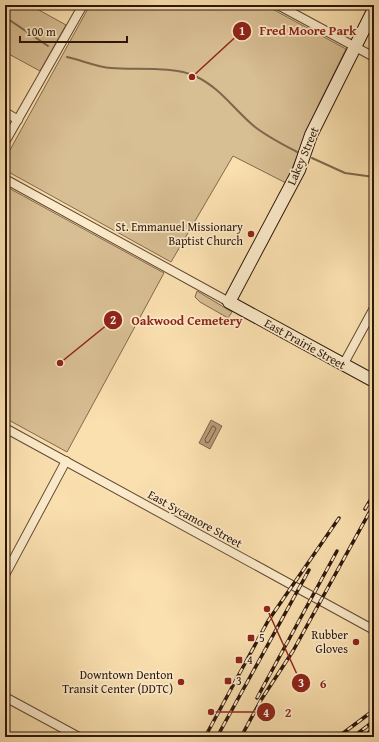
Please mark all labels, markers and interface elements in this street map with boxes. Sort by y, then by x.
scale bar [20,18,127,44]
callout: Fred Moore Park [232,18,365,43]
text: Fred Moore Park [260,21,357,40]
text: 1 [239,22,245,39]
text: 100 m [26,23,56,40]
street label: Lakey Street [283,123,323,188]
place label: St. Emmanuel Missionary Baptist Church [116,218,243,249]
marker: St. Emmanuel Missionary Baptist Church [246,229,256,239]
callout: Oakwood Cemetery [103,308,250,333]
text: 2 [110,311,116,328]
text: Oakwood Cemetery [132,311,243,330]
street label: East Prairie Street [261,314,350,373]
street label: East Sycamore Street [145,486,246,552]
place label: Rubber Gloves [312,626,348,657]
place label: 5 [259,629,265,646]
marker: 5 [246,633,256,643]
marker: Rubber Gloves [351,637,361,647]
place label: 4 [247,651,253,668]
marker: 4 [234,655,244,665]
place label: Downtown Denton Transit Center (DDTC) [62,666,173,697]
callout: 6 [291,671,334,696]
place label: 3 [236,672,242,689]
text: 3 [298,674,304,691]
text: 6 [320,674,327,693]
marker: 3 [223,676,233,686]
marker: Downtown Denton Transit Center (DDTC) [176,677,186,687]
callout: 2 [256,700,299,725]
text: 2 [285,703,292,722]
text: 4 [263,704,269,721]

